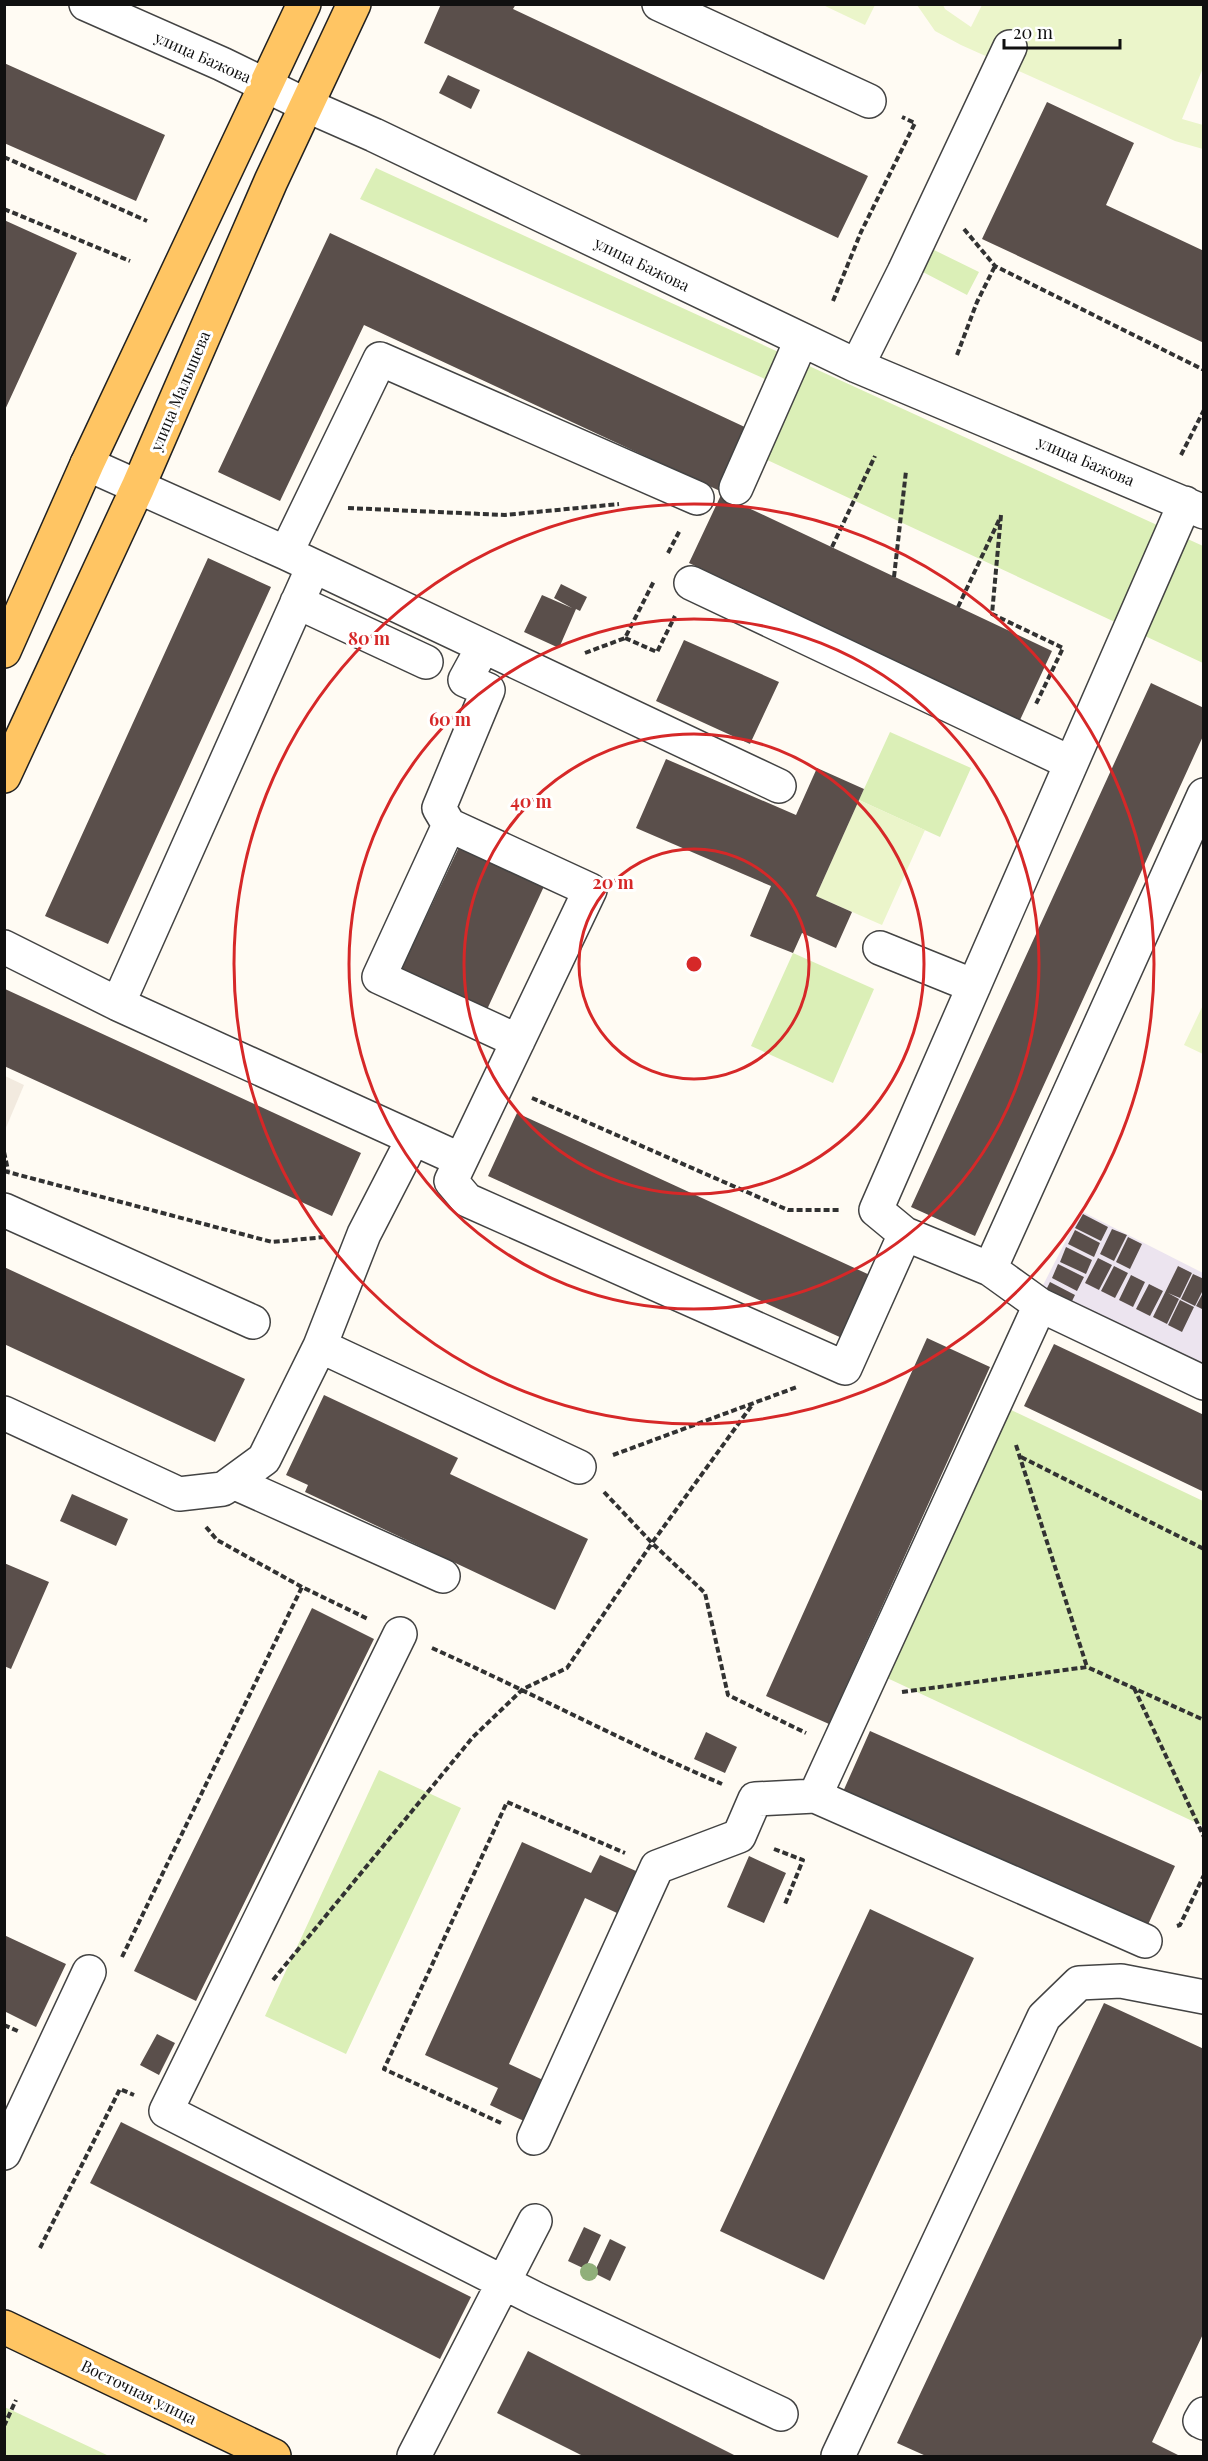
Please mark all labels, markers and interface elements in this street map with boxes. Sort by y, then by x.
scale bar [1004,12,1120,50]
text: 20 m [1013,20,1053,44]
street label: улица Бажова [151,26,255,87]
street label: улица Бажова [590,231,693,296]
street label: улица Малышева [144,328,214,455]
street label: улица Бажова [1034,430,1138,490]
text: 80 m [348,626,391,650]
text: 60 m [429,707,472,731]
text: 40 m [510,789,553,813]
text: 20 m [592,870,634,894]
centre of rings [684,954,704,974]
street label: Восточная улица [78,2354,201,2429]

